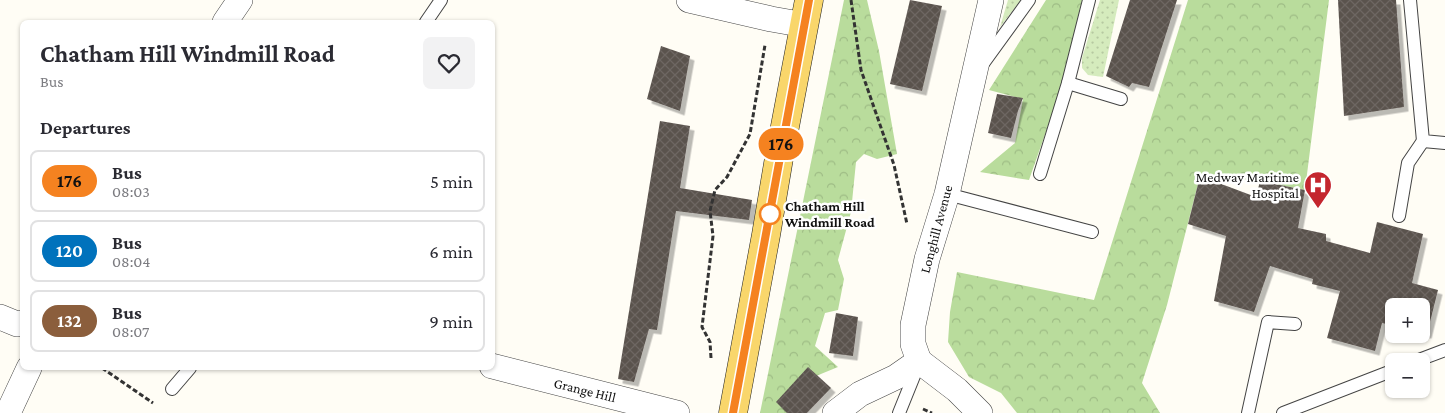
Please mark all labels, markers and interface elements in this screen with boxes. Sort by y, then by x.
button: heart [423,37,475,89]
text: Chatham Hill Windmill Road [40,40,335,67]
text: Bus [40,73,64,90]
text: Departures [40,117,131,138]
line badge: 176 [752,128,810,160]
text: 176 [769,134,793,154]
text: Bus [112,162,142,183]
place label: Medway Maritime Hospital [1196,169,1299,201]
hospital icon: Medway Maritime Hospital [1303,170,1333,209]
text: 176 [57,171,82,191]
text: 5 min [430,171,473,192]
text: 08:03 [112,183,150,200]
street label: Longhill Avenue [917,183,955,275]
place label: Chatham Hill Windmill Road [784,198,875,230]
marker: Chatham Hill Windmill Road [759,203,781,225]
text: Bus [112,232,142,253]
text: 120 [56,241,83,261]
text: 6 min [429,241,473,262]
text: 08:04 [112,253,151,270]
map controls [1385,298,1430,398]
button: + [1385,298,1430,343]
text: Bus [112,302,142,323]
text: 132 [57,311,82,331]
text: 9 min [429,311,473,332]
text: 08:07 [112,323,149,340]
button: − [1385,353,1430,398]
street label: Grange Hill [552,375,618,405]

